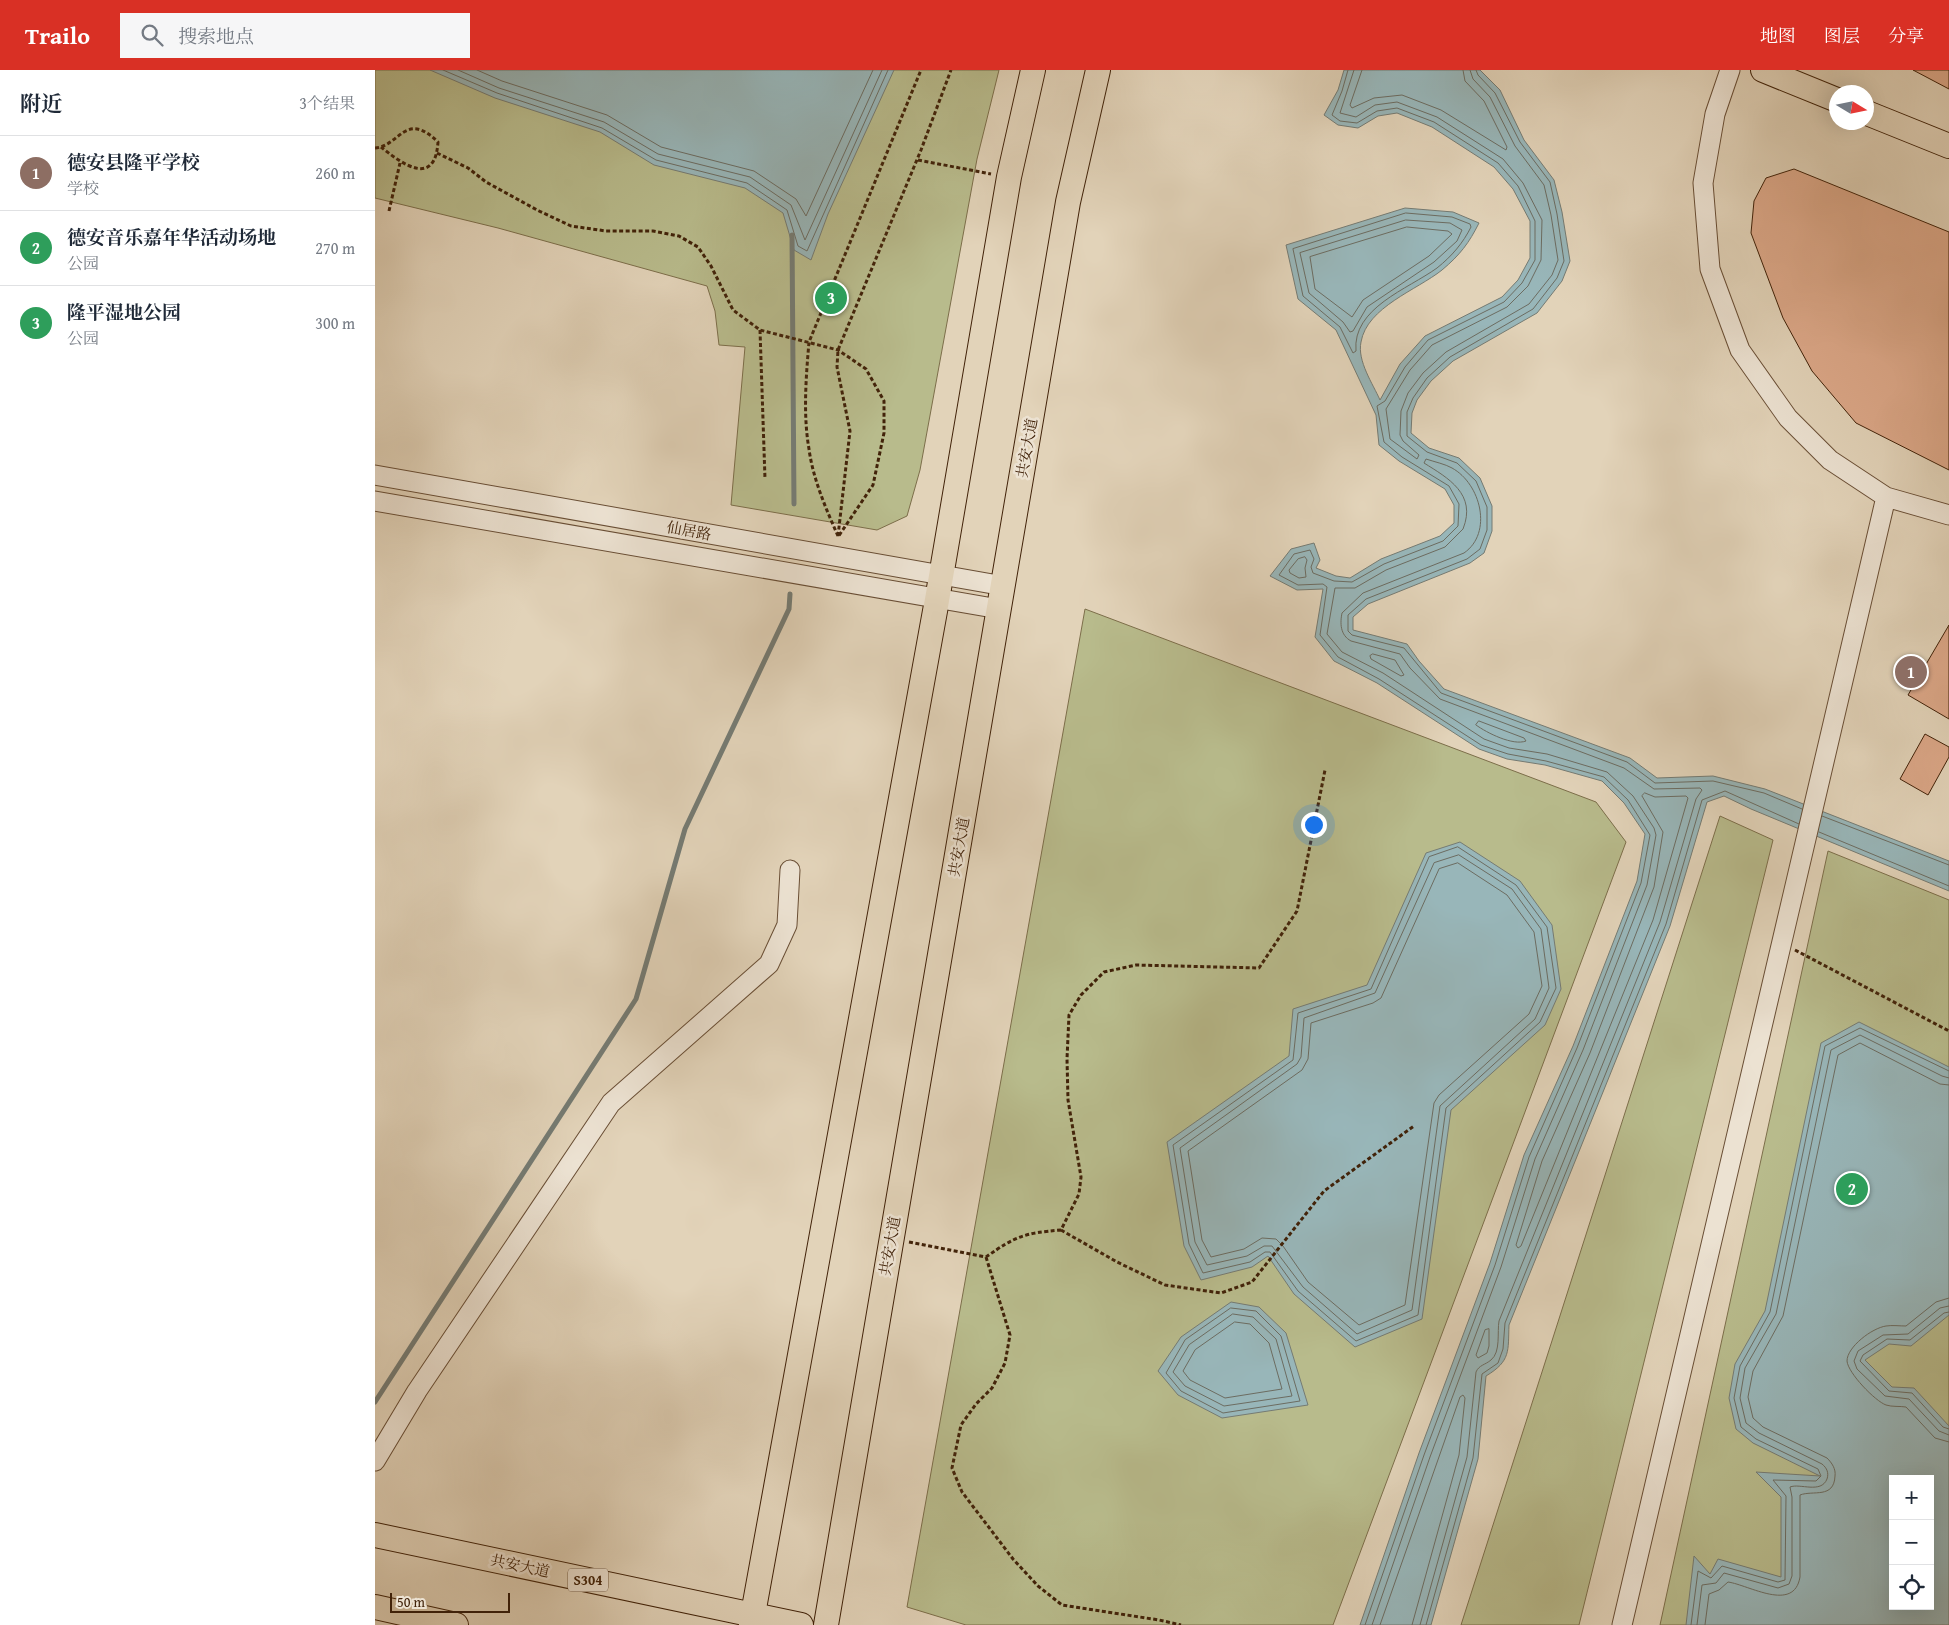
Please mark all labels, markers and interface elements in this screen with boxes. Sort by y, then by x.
search box [120,13,470,58]
text: Trailo [25,18,90,53]
icon: search [138,21,166,49]
text: 搜索地点 [178,22,254,50]
text: 地图 [1760,22,1796,49]
text: 图层 [1824,22,1860,49]
text: 分享 [1888,22,1924,49]
north arrow [1829,85,1874,130]
text: 附近 [20,88,62,119]
text: 3个结果 [299,91,355,115]
text: 德安县隆平学校 [67,148,200,176]
text: 1 [32,161,40,185]
text: 260 m [315,161,355,185]
text: 学校 [67,176,99,200]
text: 德安音乐嘉年华活动场地 [67,223,276,251]
text: 2 [32,236,40,260]
text: 270 m [315,236,355,260]
text: 公园 [67,251,99,275]
pin: 3 [815,279,847,317]
text: 隆平湿地公园 [67,298,181,326]
text: 3 [32,311,40,335]
text: 300 m [315,311,355,335]
text: 公园 [67,326,99,350]
street label: 共安大道 [1011,417,1042,479]
street label: 仙居路 [665,516,713,545]
pin: 1 [1895,653,1927,691]
your location [1301,812,1327,838]
street label: 共安大道 [943,816,974,878]
pin: 2 [1836,1170,1868,1208]
street label: 共安大道 [874,1215,905,1277]
map controls [1889,1475,1934,1610]
button: + [1889,1475,1934,1520]
button: − [1889,1520,1934,1565]
street label: 共安大道 [489,1549,552,1582]
button: locate [1889,1565,1934,1610]
road number: S304 [568,1568,608,1592]
scale bar [390,1590,510,1613]
text: 50 m [397,1592,425,1612]

